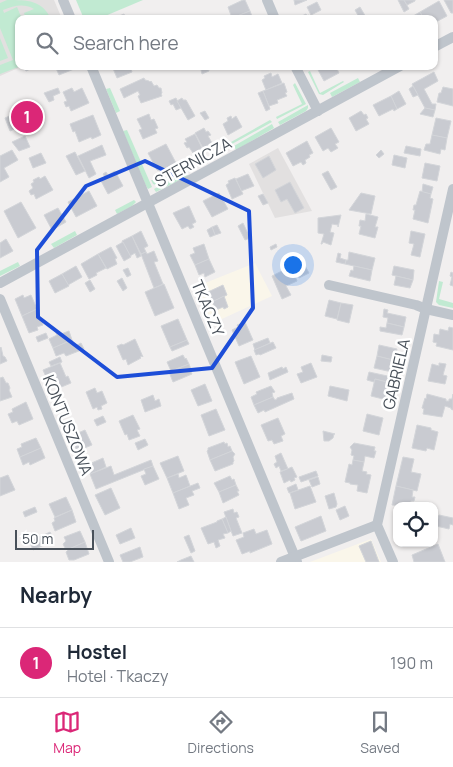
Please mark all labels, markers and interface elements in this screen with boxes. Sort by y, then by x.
search box [15,15,438,70]
icon: search [33,29,61,57]
text: Search here [73,30,179,56]
pin: 1 [11,98,43,136]
street label: STERNICZA [151,132,235,192]
your location [280,252,306,278]
street label: TKACZY [186,277,230,340]
street label: GABRIELA [377,336,415,412]
street label: KONTUSZOWA [38,371,98,479]
map controls [393,502,438,547]
button: locate [393,502,438,547]
scale bar [15,527,94,550]
text: 50 m [22,529,53,548]
text: Nearby [20,581,92,609]
text: Hostel [67,639,127,665]
text: 1 [32,652,40,674]
text: 190 m [390,652,433,674]
text: Hotel · Tkaczy [67,665,168,687]
tab: Map [53,708,81,757]
tab: Directions [188,708,254,757]
tab: Saved [360,708,400,757]

